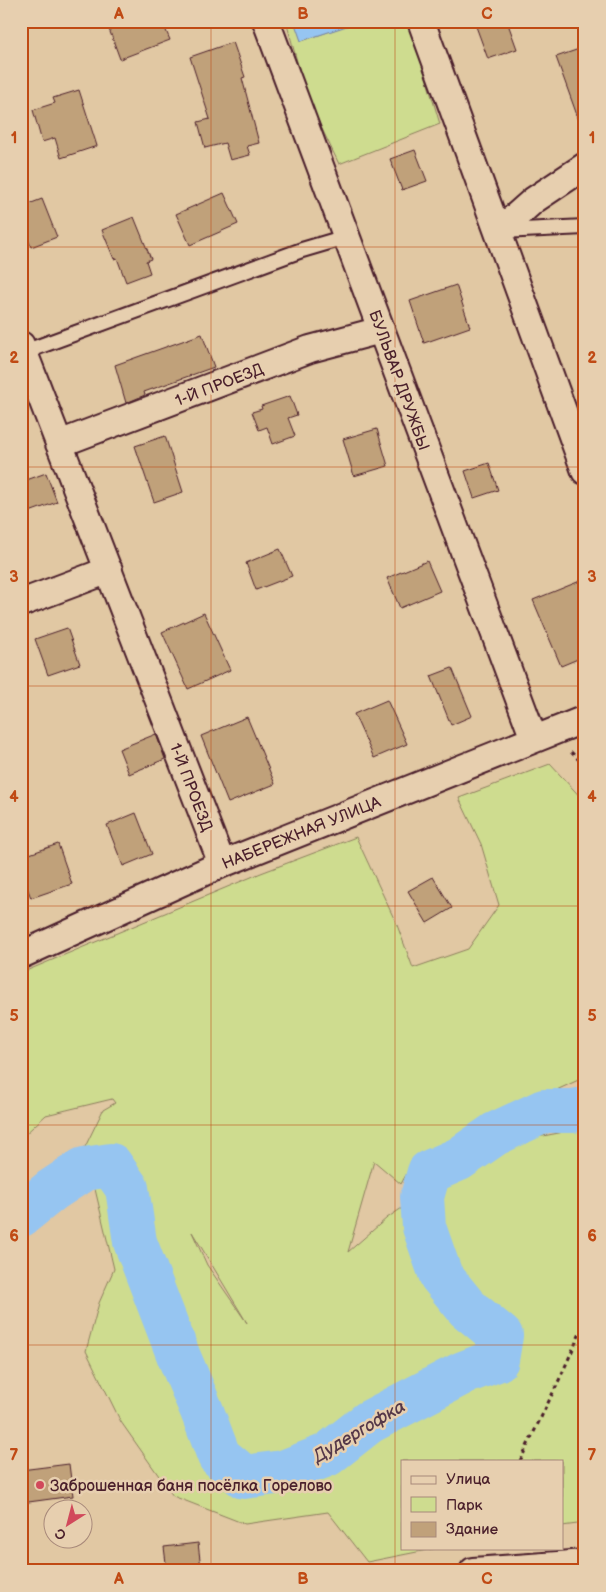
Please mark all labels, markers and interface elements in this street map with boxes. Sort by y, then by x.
text: A [113,5,124,24]
text: B [297,5,309,24]
text: C [481,5,493,24]
text: 1 [11,129,17,148]
text: 1 [589,129,595,148]
street label: БУЛЬВАР ДРУЖБЫ [364,308,433,453]
text: 2 [9,349,19,368]
text: 2 [587,349,597,368]
street label: 1-Й ПРОЕЗД [173,360,266,411]
text: 3 [9,568,19,587]
text: 3 [587,568,597,587]
street label: 1-Й ПРОЕЗД [165,741,216,834]
text: 4 [9,788,19,807]
text: 4 [587,788,597,807]
street label: НАБЕРЕЖНАЯ УЛИЦА [220,793,384,874]
text: 5 [9,1007,19,1026]
text: 5 [587,1007,597,1026]
text: 6 [9,1227,19,1246]
text: 6 [587,1227,597,1246]
water label: Дудергофка [308,1396,409,1468]
text: 7 [10,1446,19,1465]
text: 7 [588,1446,597,1465]
legend [401,1460,564,1550]
text: Улица [446,1470,491,1489]
place label: Заброшенная баня посёлка Горелово [50,1477,332,1496]
marker: Заброшенная баня посёлка Горелово [34,1479,46,1491]
text: Парк [446,1496,483,1515]
north arrow [42,1500,92,1550]
text: Здание [446,1520,498,1539]
text: С [52,1524,70,1544]
text: A [113,1570,124,1589]
text: B [297,1570,309,1589]
text: C [481,1570,493,1589]

